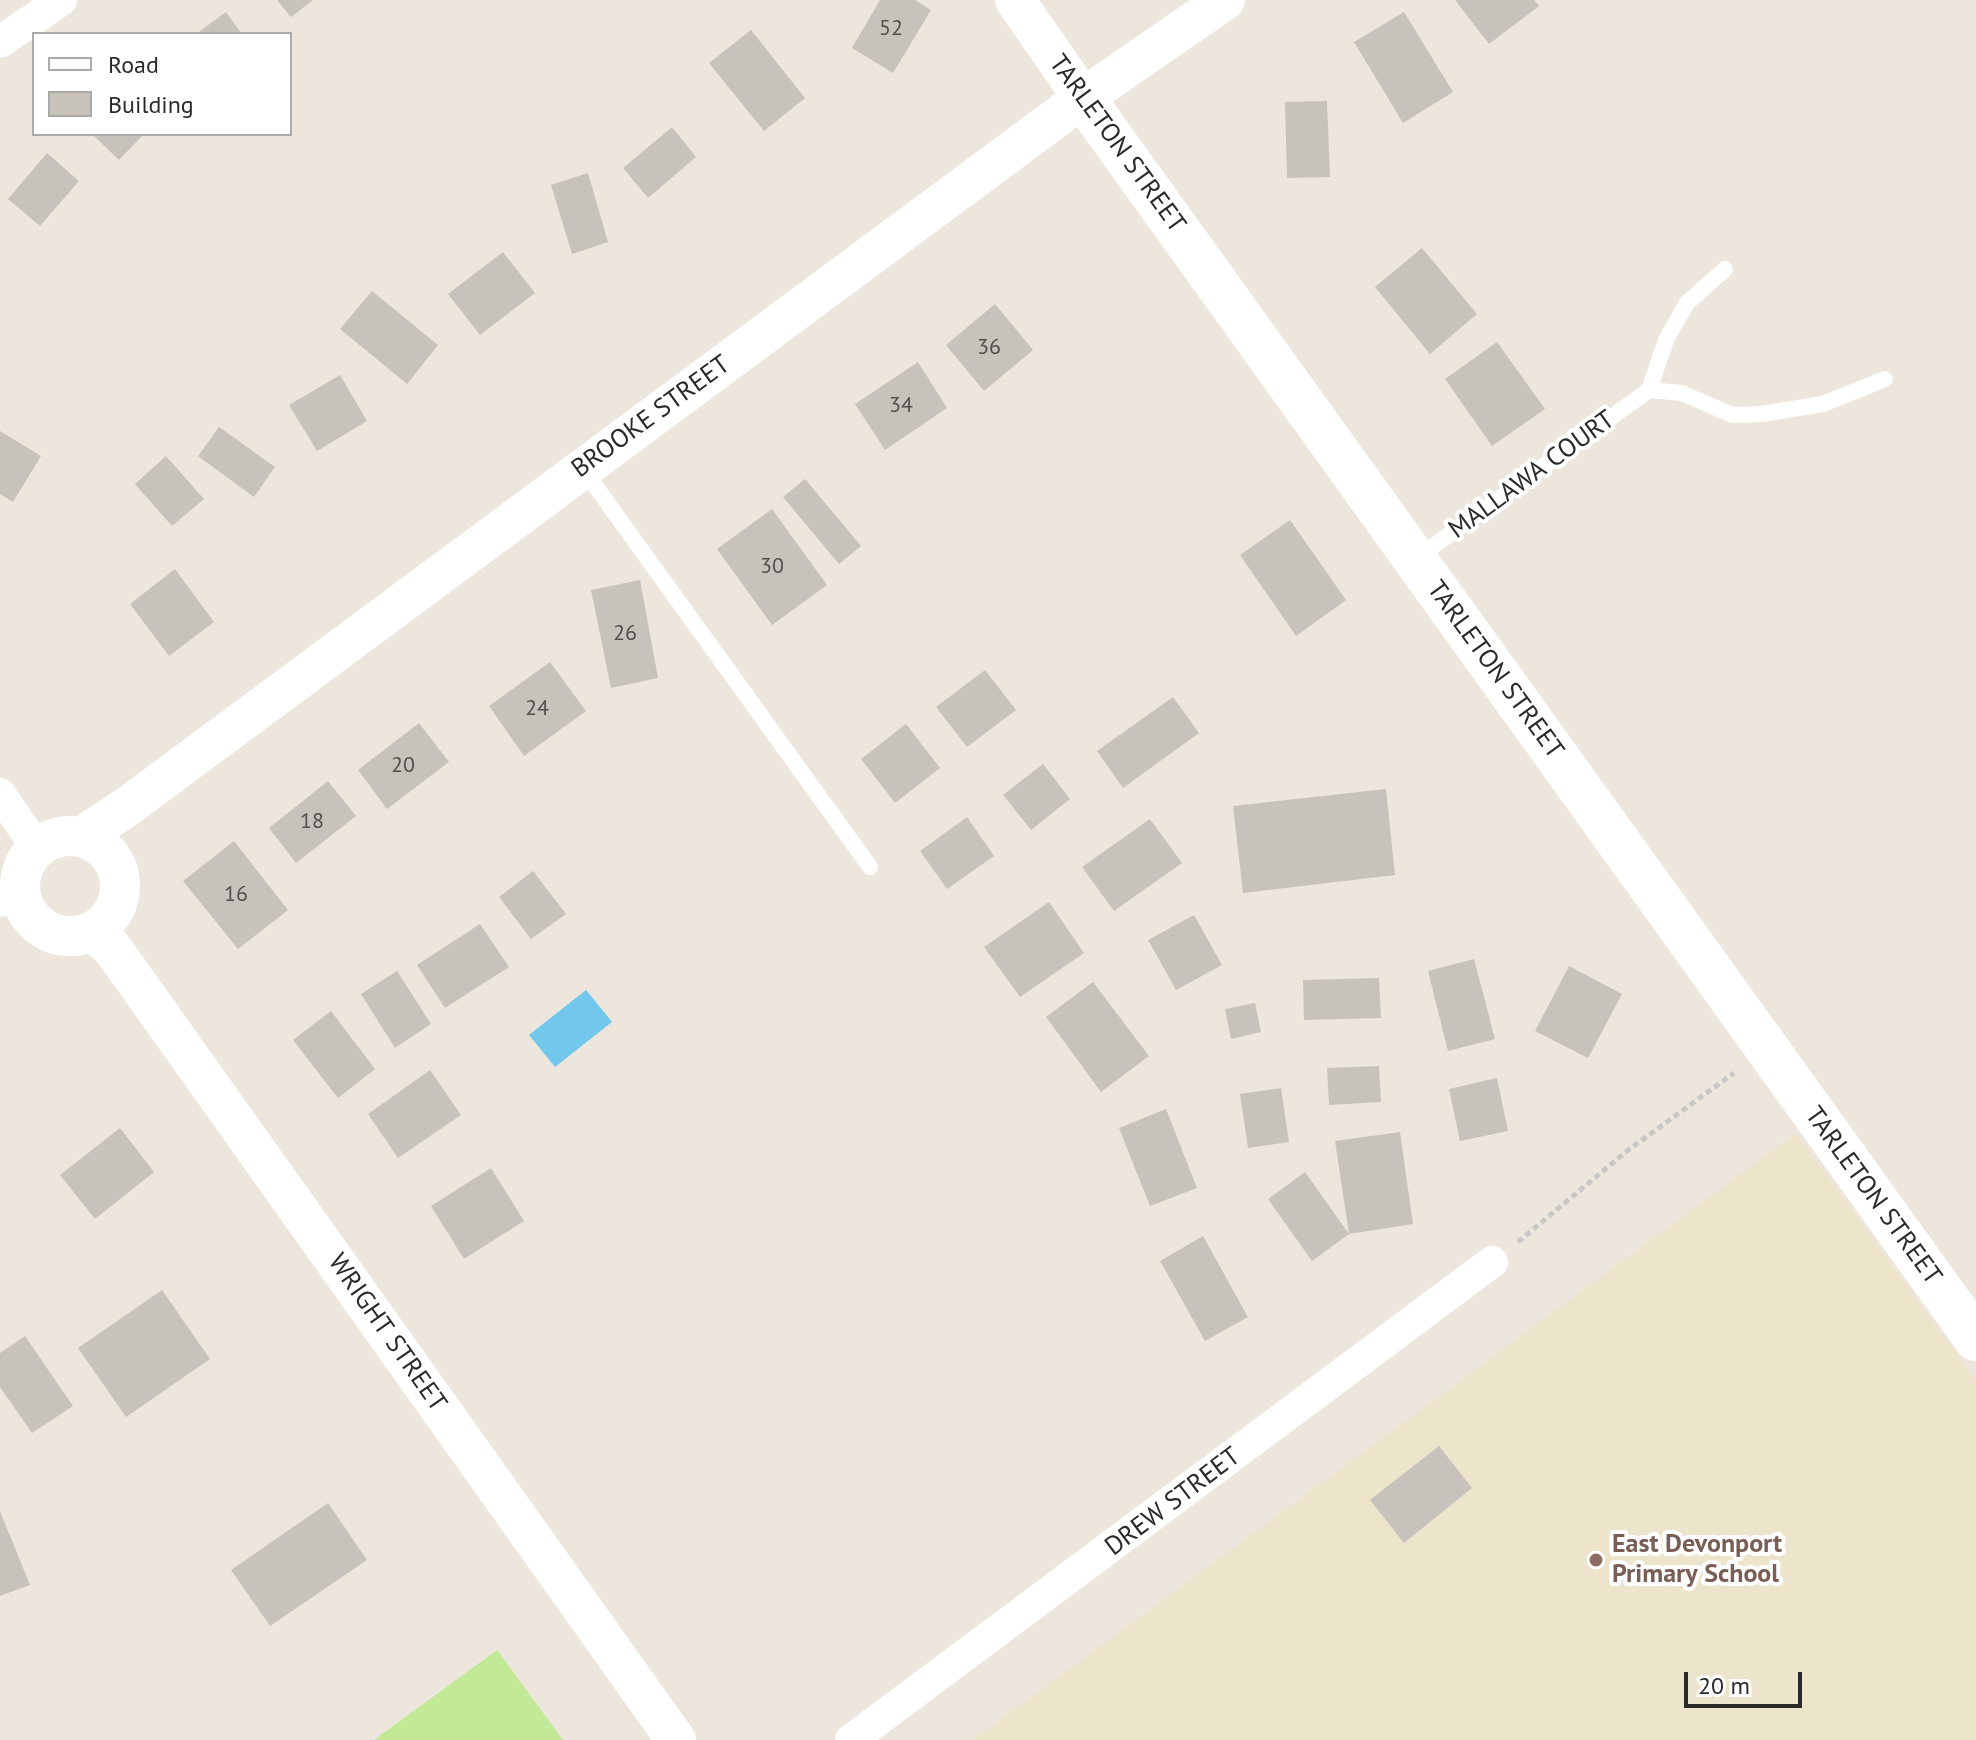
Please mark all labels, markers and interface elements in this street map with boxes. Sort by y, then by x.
house number: 52 [879,16,903,42]
legend [32,32,292,136]
text: Road [108,49,159,80]
street label: TARLETON STREET [1042,49,1192,239]
text: Building [108,89,194,120]
house number: 36 [977,335,1001,361]
street label: BROOKE STREET [566,349,736,485]
house number: 34 [889,393,913,419]
street label: MALLAWA COURT [1443,404,1621,546]
house number: 30 [760,554,784,580]
street label: TARLETON STREET [1420,575,1570,765]
house number: 26 [613,621,637,647]
house number: 24 [525,696,549,722]
house number: 20 [391,753,415,779]
house number: 18 [300,809,324,835]
house number: 16 [224,882,248,908]
street label: TARLETON STREET [1798,1101,1948,1291]
street label: WRIGHT STREET [321,1248,453,1418]
street label: DREW STREET [1099,1441,1247,1563]
place label: East Devonport Primary School [1612,1529,1782,1590]
marker: East Devonport Primary School [1587,1551,1605,1569]
scale bar [1688,1656,1806,1706]
text: 20 m [1698,1670,1750,1701]

